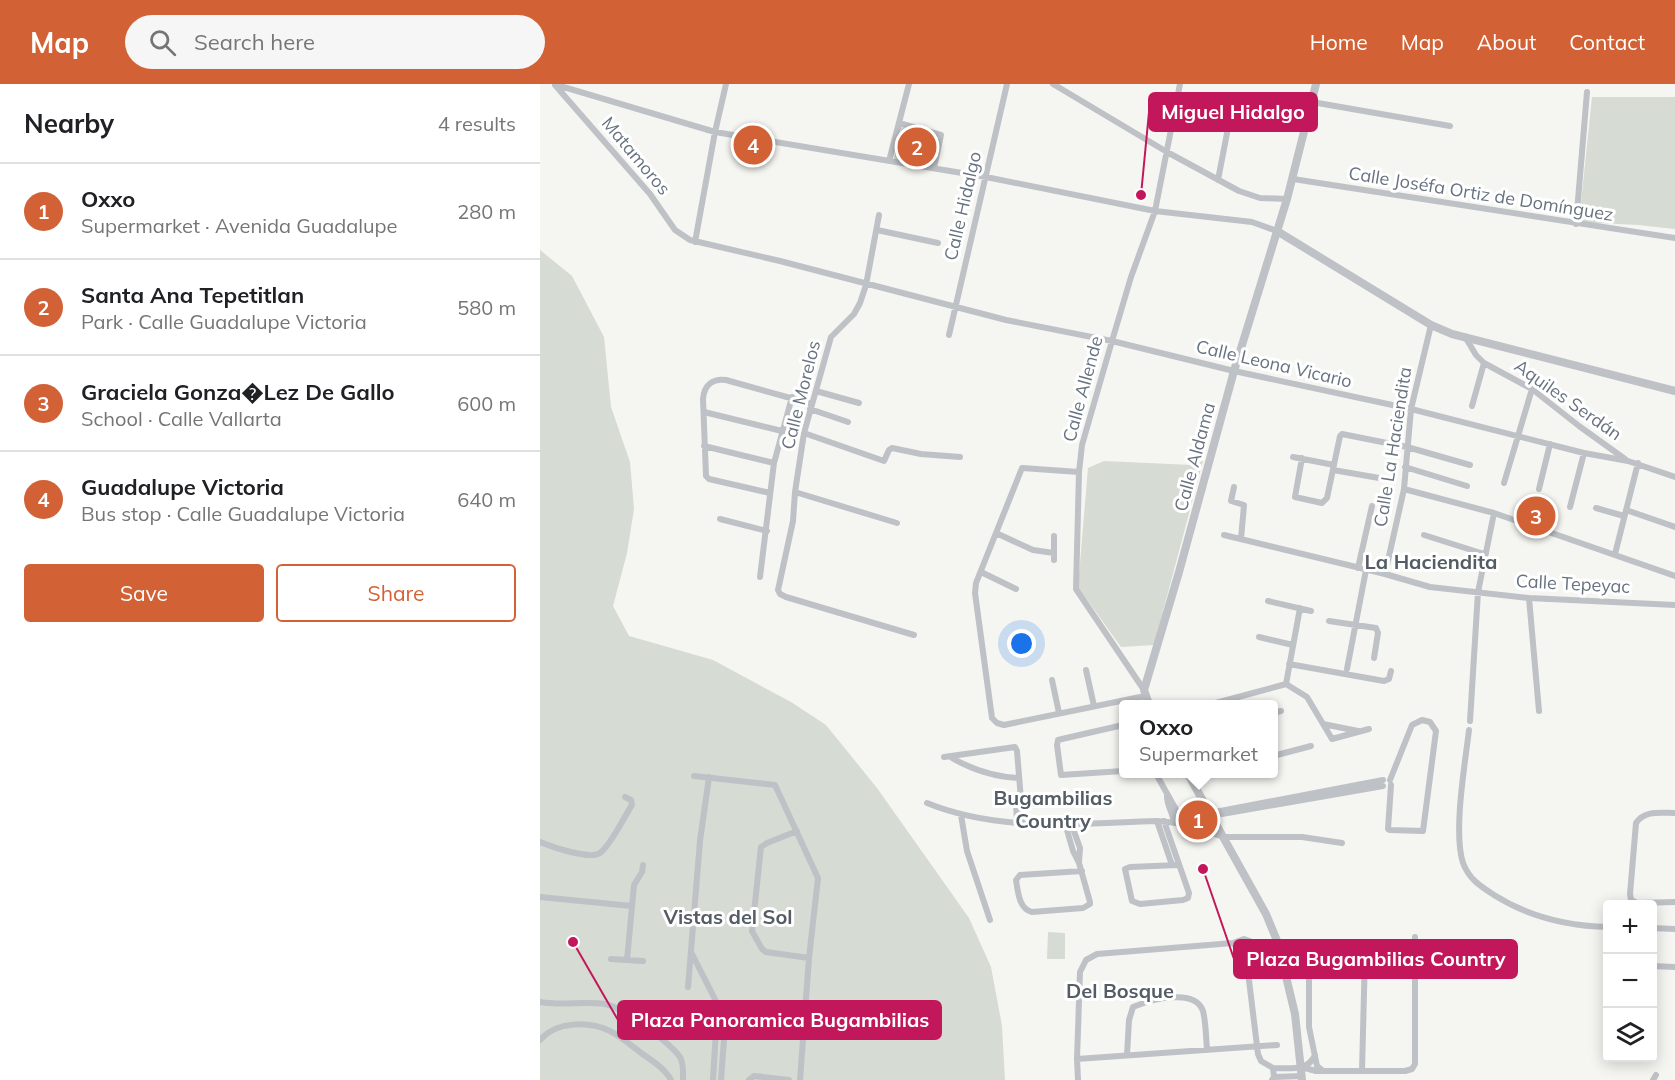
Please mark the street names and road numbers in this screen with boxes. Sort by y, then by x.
street label: Matamoros [597,112,676,200]
street label: Calle Hidalgo [939,149,986,263]
street label: Calle Joséfa Ortiz de Domínguez [1347,161,1615,226]
street label: Calle Allende [1057,333,1108,444]
street label: Calle Leona Vicario [1194,334,1354,393]
street label: Calle Morelos [776,338,825,452]
street label: Aquiles Serdán [1510,354,1626,445]
street label: Calle La Haciendita [1369,365,1416,528]
street label: Calle Aldama [1169,400,1220,514]
street label: Calle Tepeyac [1515,569,1631,598]

